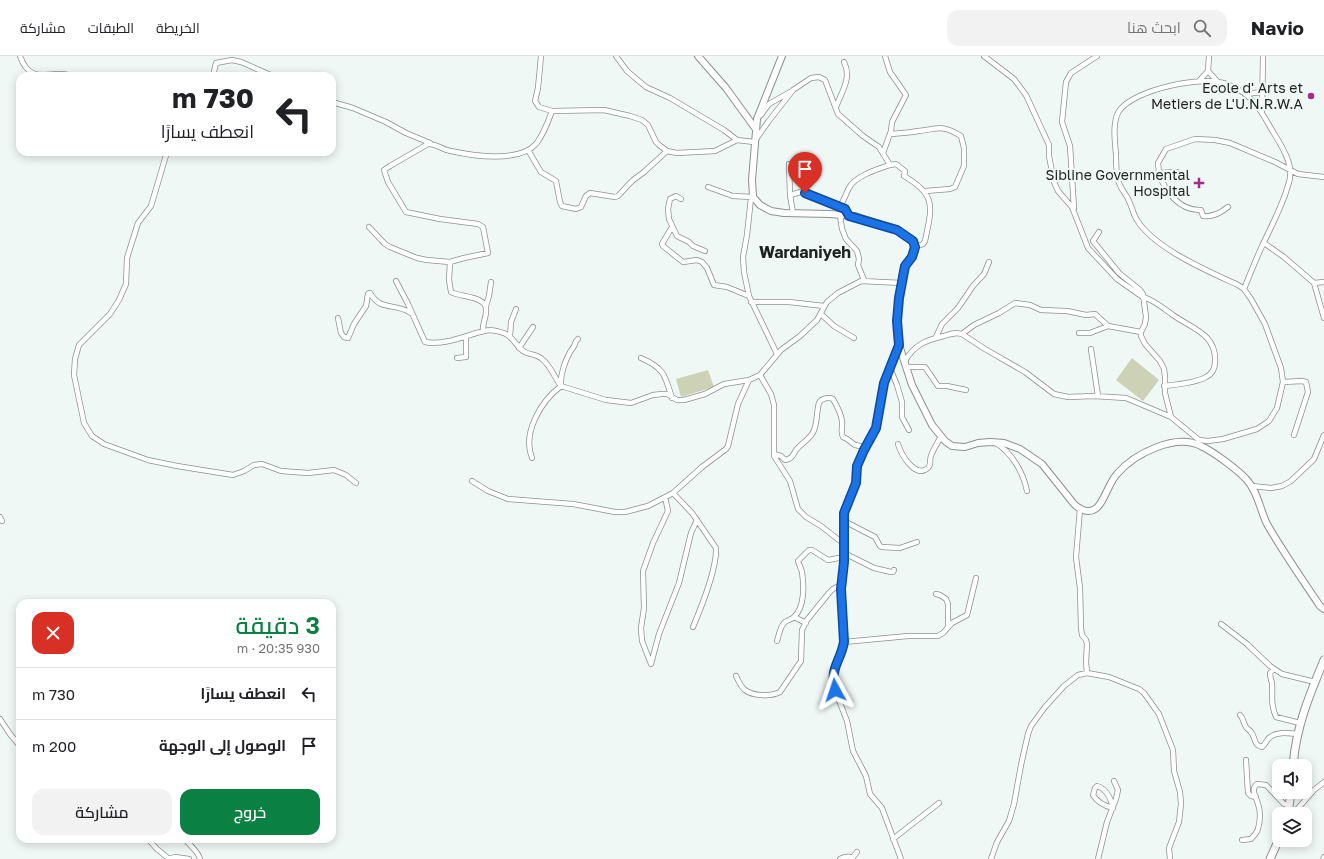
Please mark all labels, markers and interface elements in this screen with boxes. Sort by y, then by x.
search box [947,10,1227,46]
text: Navio [1251,16,1304,39]
icon: search [1191,17,1213,39]
text: ابحث هنا [1127,18,1181,36]
text: مشاركة [20,19,66,36]
text: الطبقات [88,19,134,36]
text: الخريطة [156,19,200,36]
place label: Ecole d' Arts et Metiers de L'U.N.R.W.A [1151,79,1304,112]
text: 730 m [172,81,254,114]
icon: left [268,88,320,140]
marker: Ecole d' Arts et Metiers de L'U.N.R.W.A [1306,91,1316,101]
text: انعطف يسارًا [161,120,254,142]
pin [788,152,822,193]
icon: arrive [794,158,816,180]
place label: Sibline Governmental Hospital [1046,166,1190,199]
marker: Sibline Governmental Hospital [1193,177,1205,189]
district label: Wardaniyeh [759,242,851,262]
text: 3 دقيقة [236,610,320,639]
button: close [32,612,74,654]
text: 930 m · 20:35 [237,640,320,656]
position arrow [814,669,856,711]
icon: left [298,683,320,705]
text: انعطف يسارًا [200,684,286,702]
text: 730 m [32,685,75,703]
icon: arrive [298,735,320,757]
text: الوصول إلى الوجهة [159,736,286,754]
text: 200 m [32,737,76,755]
map controls [1272,759,1312,847]
button: sound [1272,759,1312,799]
button: مشاركة [32,789,172,835]
button: خروج [180,789,320,835]
button: layers [1272,807,1312,847]

